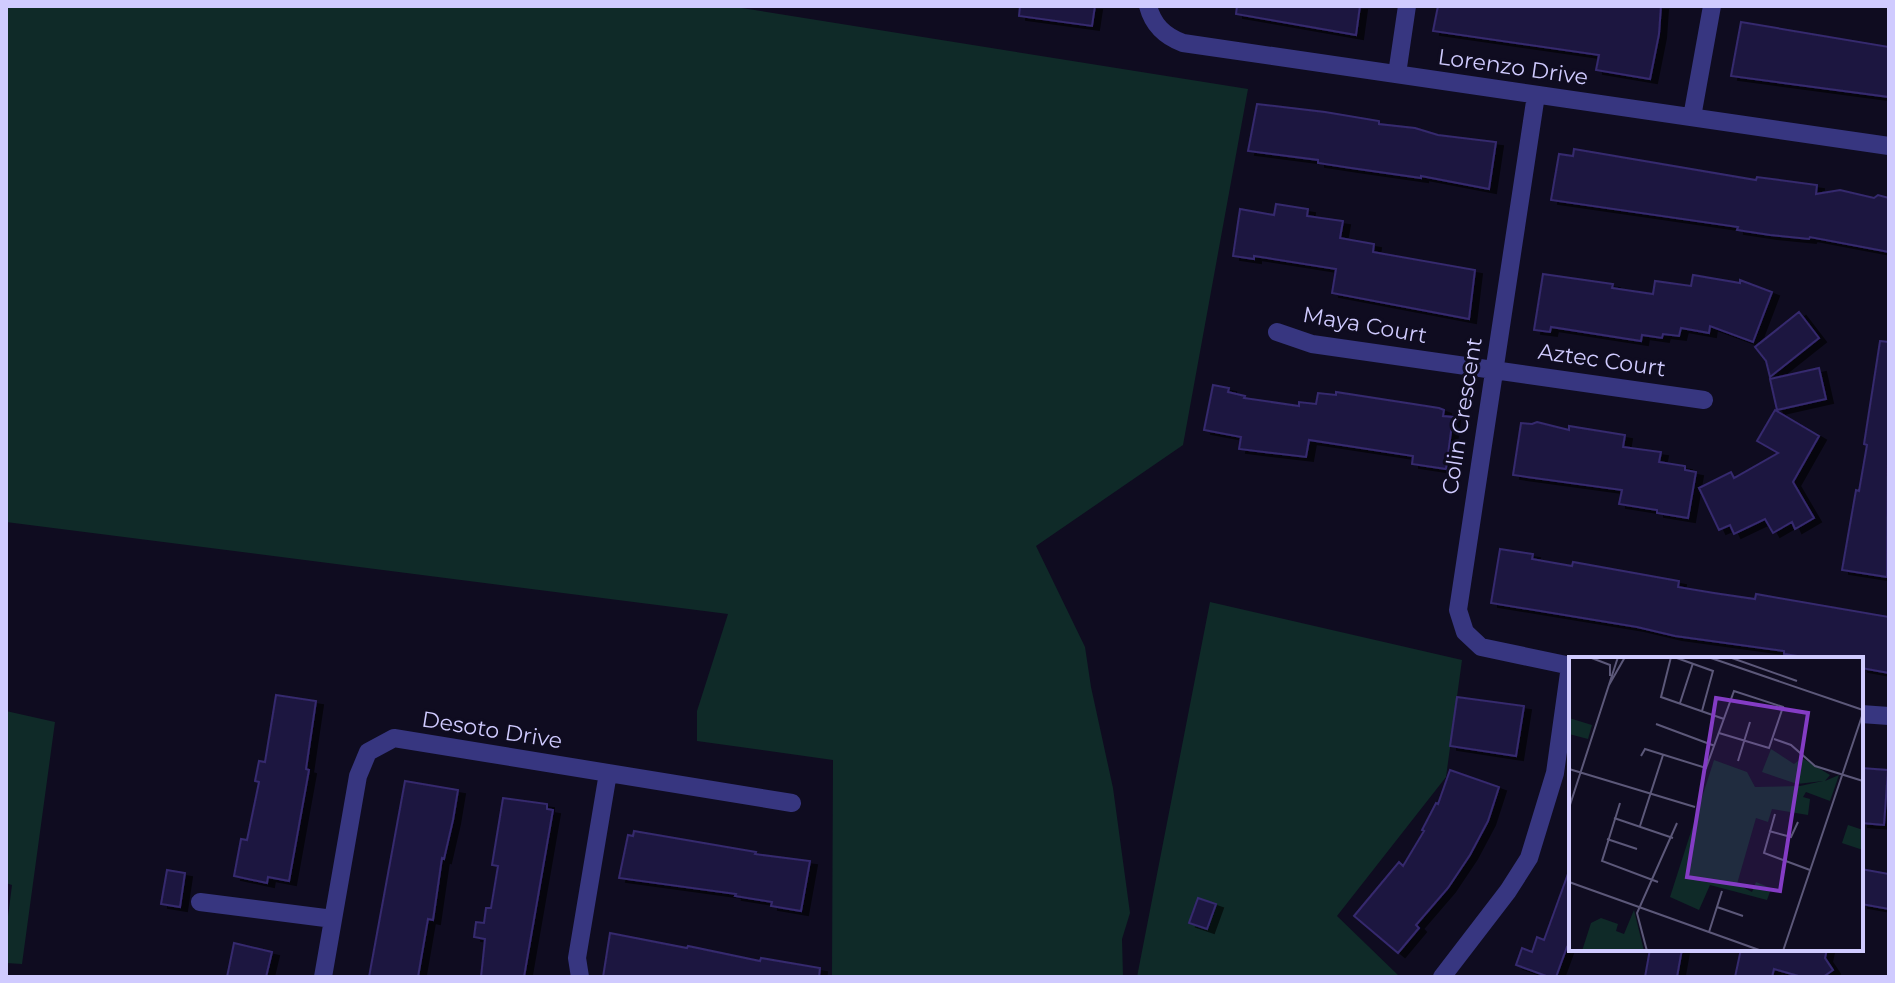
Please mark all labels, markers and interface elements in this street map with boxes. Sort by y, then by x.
street label: Lorenzo Drive [1436,43,1590,91]
street label: Maya Court [1301,301,1429,349]
street label: Colin Crescent [1436,335,1488,497]
street label: Aztec Court [1536,338,1668,382]
inset map [1569,657,1863,951]
street label: Desoto Drive [420,706,564,754]

